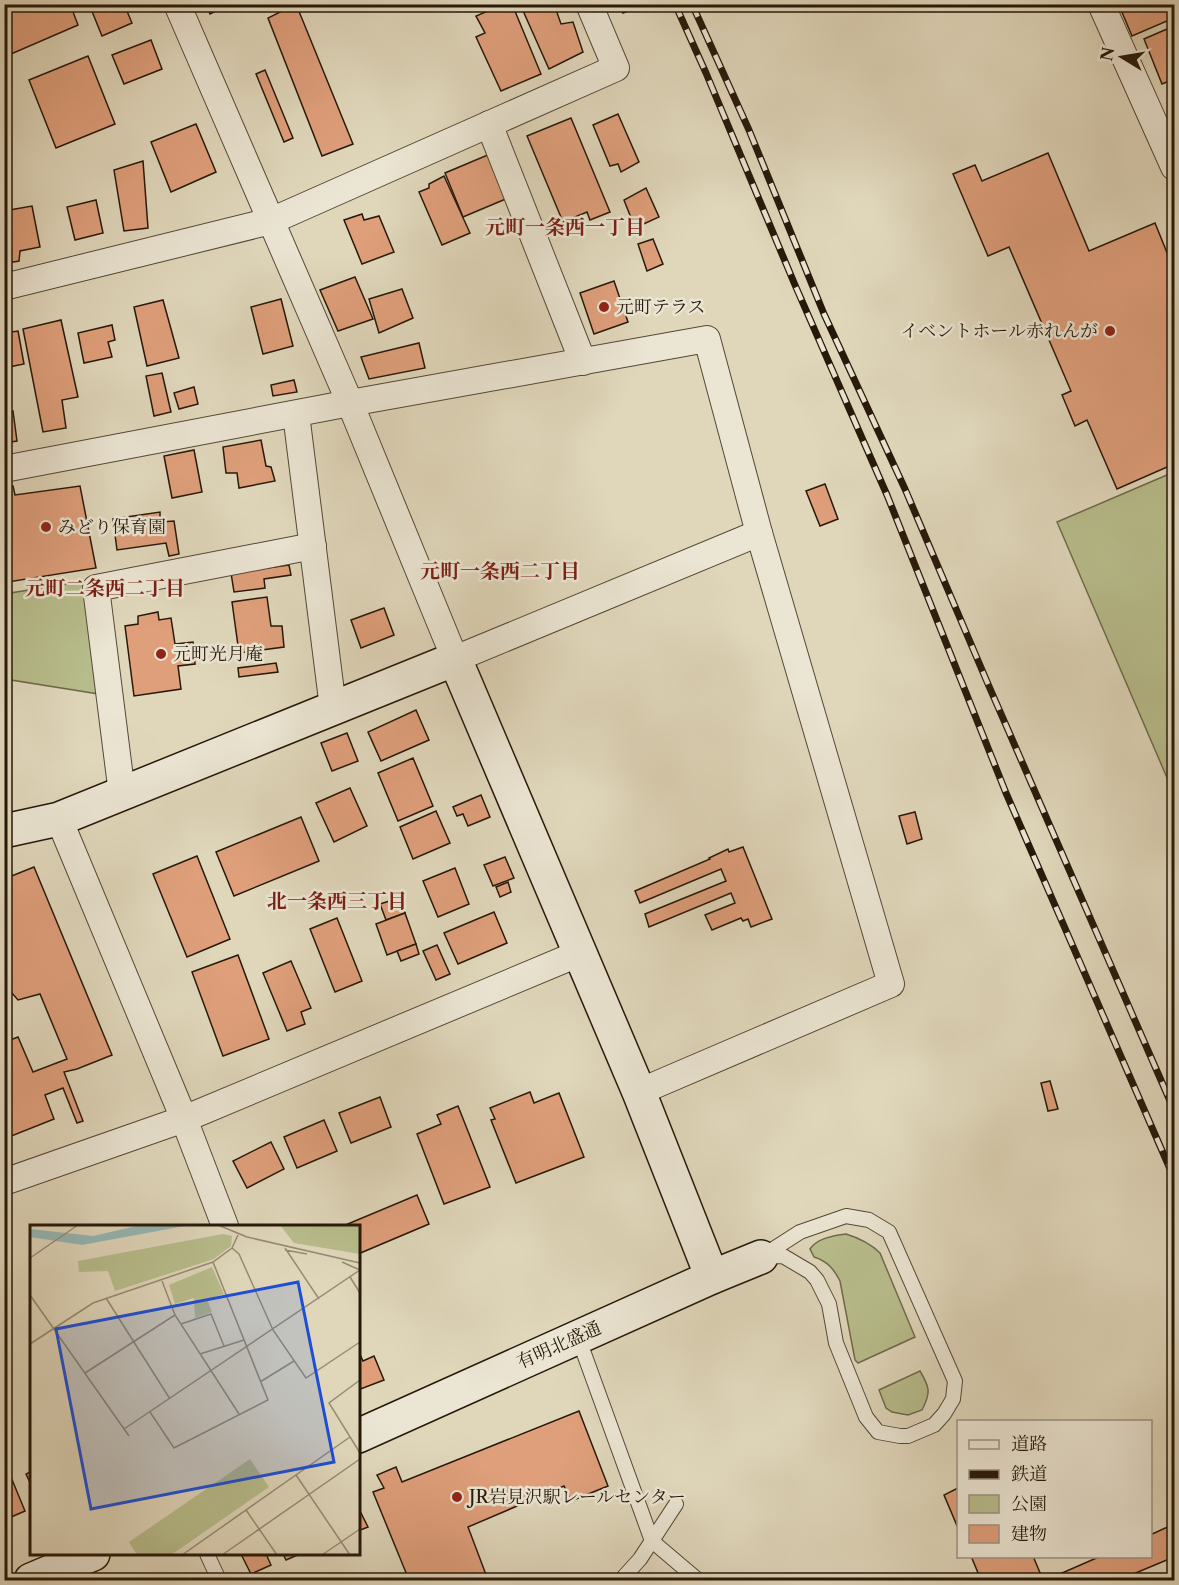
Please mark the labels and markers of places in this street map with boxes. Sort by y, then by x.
place label: 元町テラス [616,296,705,318]
marker: 元町テラス [597,300,611,314]
place label: イベントホール赤れんが [900,320,1098,342]
marker: イベントホール赤れんが [1103,324,1117,338]
place label: みどり保育園 [58,516,166,538]
marker: みどり保育園 [39,520,53,534]
place label: 元町光月庵 [173,643,263,665]
marker: 元町光月庵 [154,647,168,661]
place label: JR岩見沢駅レールセンター [466,1486,686,1508]
marker: JR岩見沢駅レールセンター [450,1490,464,1504]

